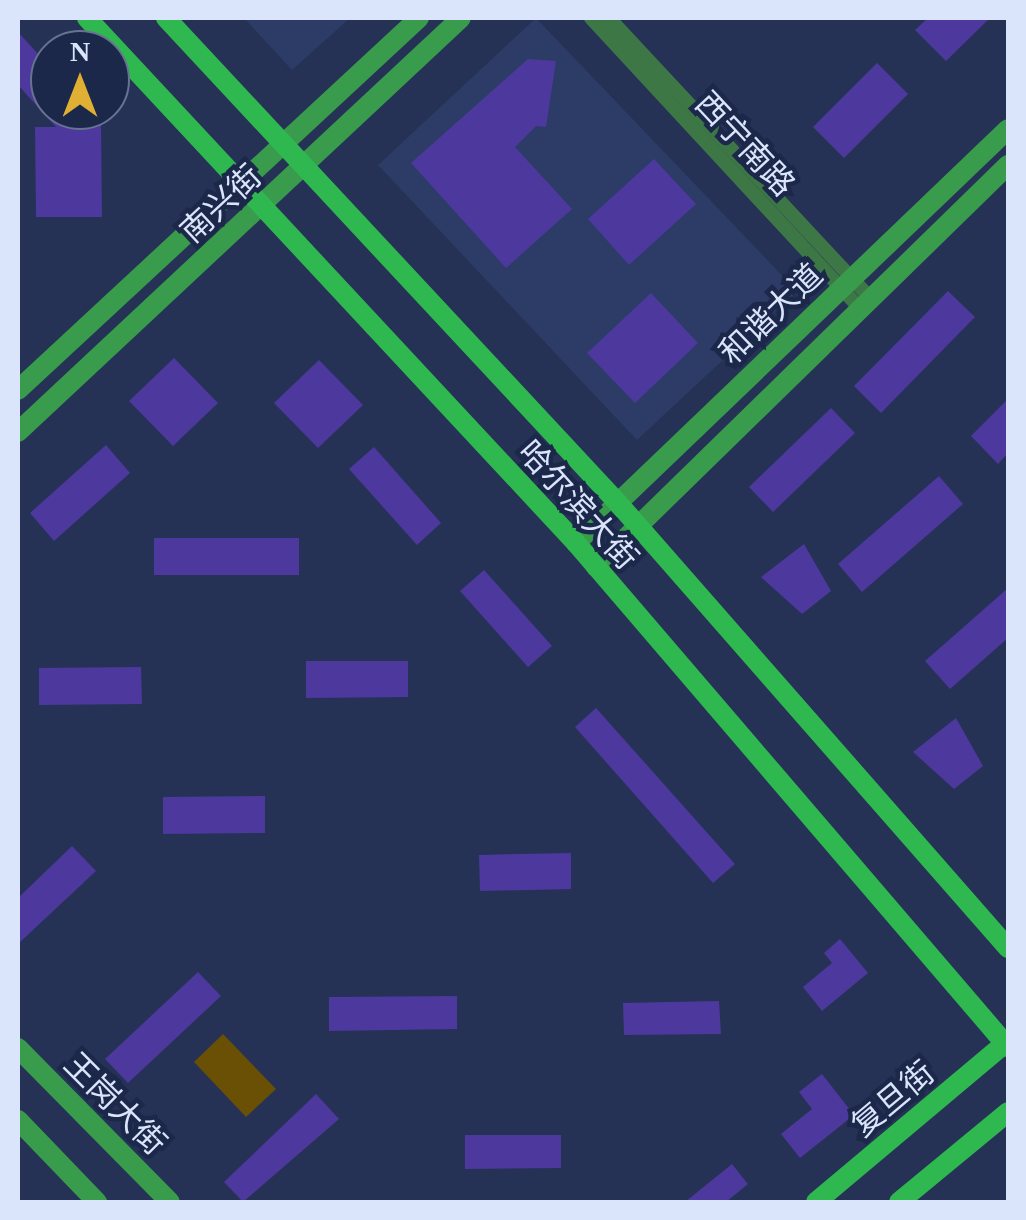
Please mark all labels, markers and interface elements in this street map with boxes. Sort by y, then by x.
north arrow [30,30,130,130]
text: N [70,36,90,67]
street label: 西宁南路 [687,84,803,204]
street label: 南兴街 [173,157,269,251]
street label: 和谐大道 [712,256,830,372]
street label: 哈尔滨大街 [510,433,646,577]
street label: 王岗大街 [56,1045,174,1163]
street label: 复旦街 [844,1053,942,1145]

